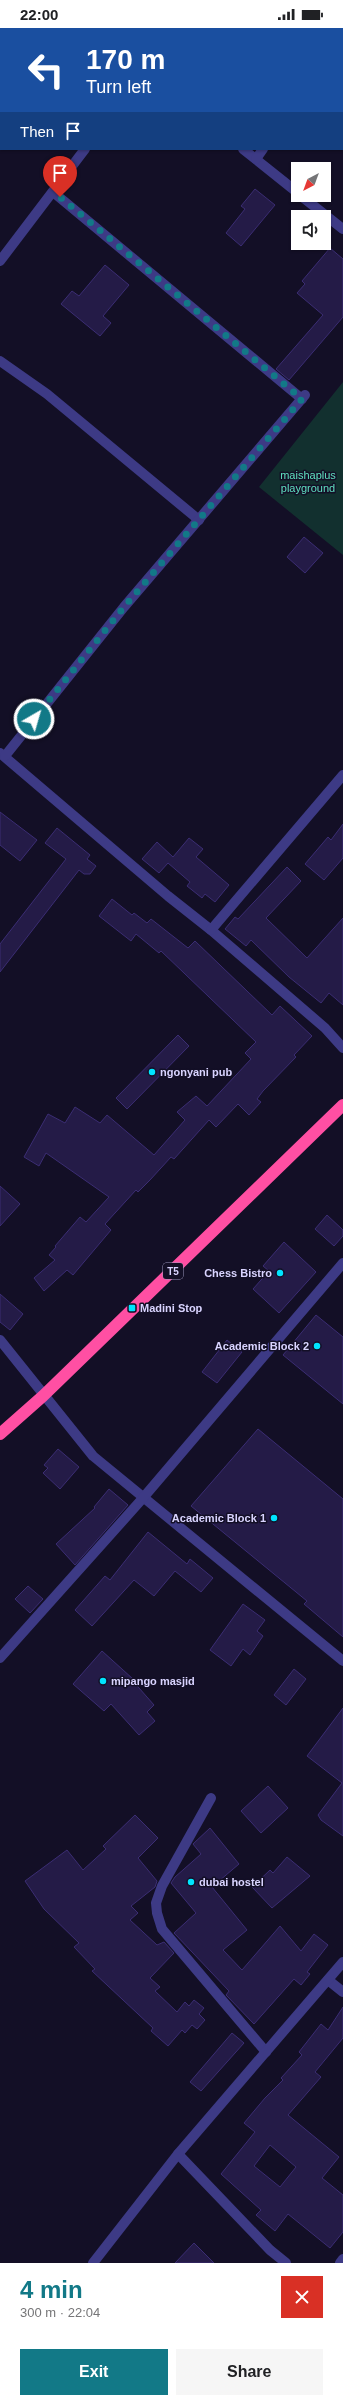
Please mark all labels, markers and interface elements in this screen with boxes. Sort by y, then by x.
text: 22:00 [20,6,58,23]
icon: left [20,44,72,96]
text: 170 m [86,44,165,75]
text: Turn left [86,77,151,97]
icon: arrive [62,120,84,142]
text: Then [20,123,54,140]
pin [43,156,77,197]
icon: arrive [49,162,71,184]
north arrow [291,162,331,202]
map controls [291,162,331,250]
button: sound [291,210,331,250]
park label: maishaplus playground [280,469,336,494]
position arrow [13,698,55,740]
place label: ngonyani pub [160,1066,232,1078]
marker: ngonyani pub [147,1067,157,1077]
road number: T5 [163,1263,183,1279]
place label: Chess Bistro [204,1267,272,1279]
marker: Chess Bistro [275,1268,285,1278]
place label: Madini Stop [140,1302,203,1314]
marker: Madini Stop [127,1303,137,1313]
place label: Academic Block 2 [215,1340,309,1352]
marker: Academic Block 2 [312,1341,322,1351]
place label: Academic Block 1 [172,1512,266,1524]
marker: Academic Block 1 [269,1513,279,1523]
place label: mipango masjid [111,1675,195,1687]
marker: mipango masjid [98,1676,108,1686]
place label: dubai hostel [199,1876,264,1888]
marker: dubai hostel [186,1877,196,1887]
text: 4 min [20,2276,83,2303]
button: close [281,2276,323,2318]
text: 300 m · 22:04 [20,2305,100,2320]
button: Exit [20,2349,168,2395]
button: Share [176,2349,323,2395]

